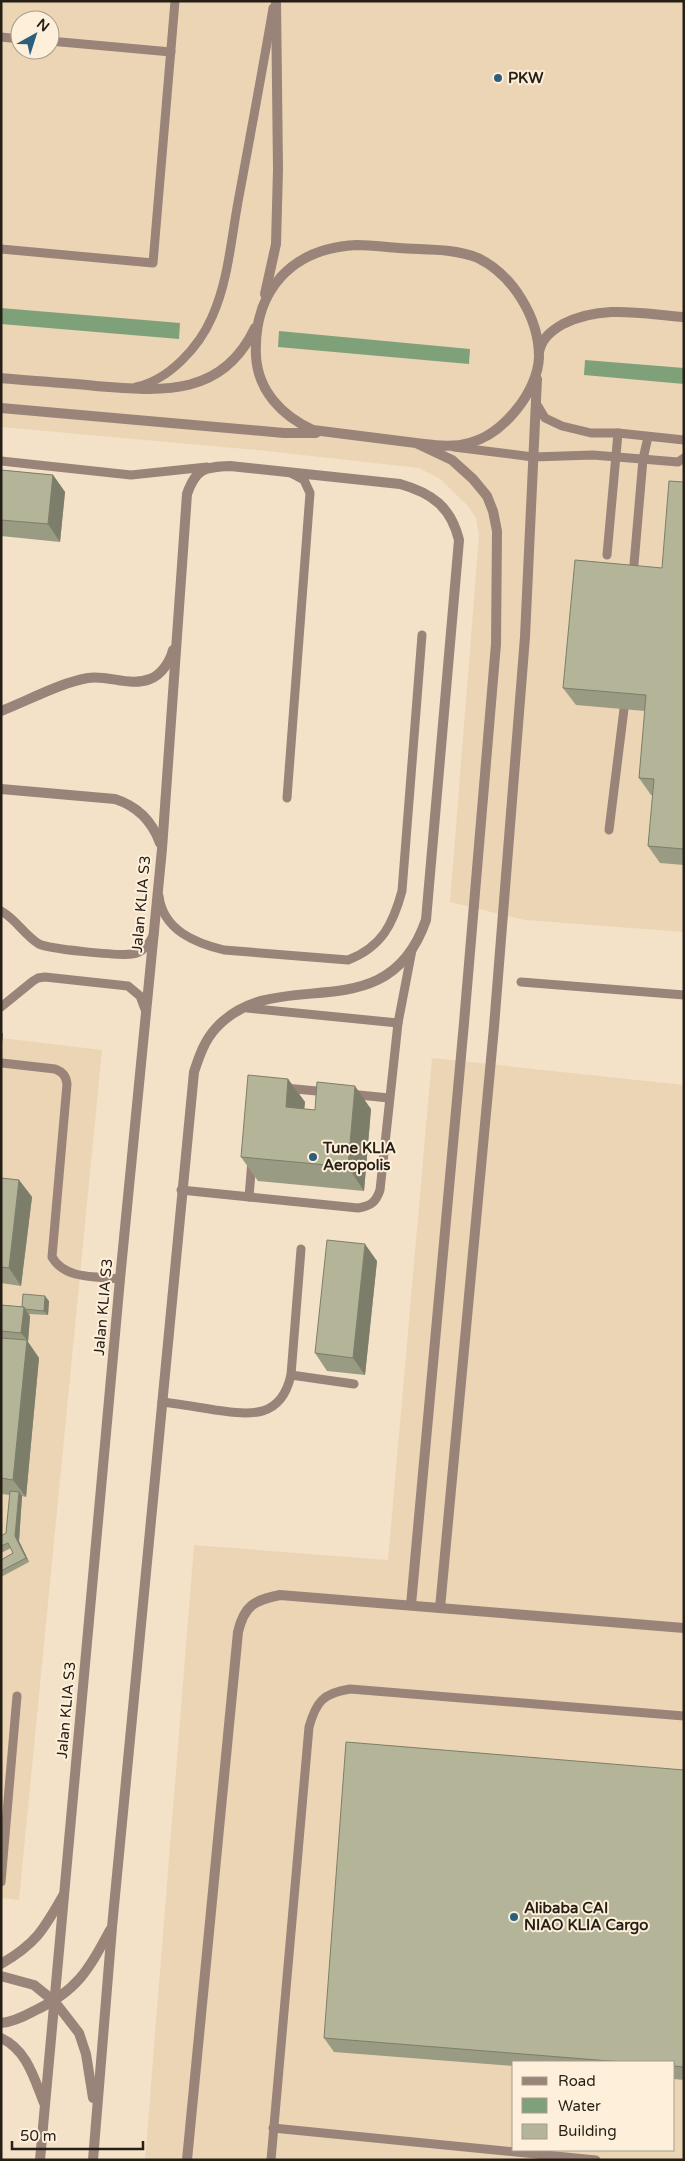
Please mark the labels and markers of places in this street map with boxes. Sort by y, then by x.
place label: PKW [508,69,544,87]
marker: PKW [492,72,504,84]
place label: Tune KLIA Aeropolis [322,1139,396,1175]
marker: Tune KLIA Aeropolis [307,1151,319,1163]
place label: Alibaba CAI NIAO KLIA Cargo [524,1899,648,1935]
marker: Alibaba CAI NIAO KLIA Cargo [508,1911,520,1923]

